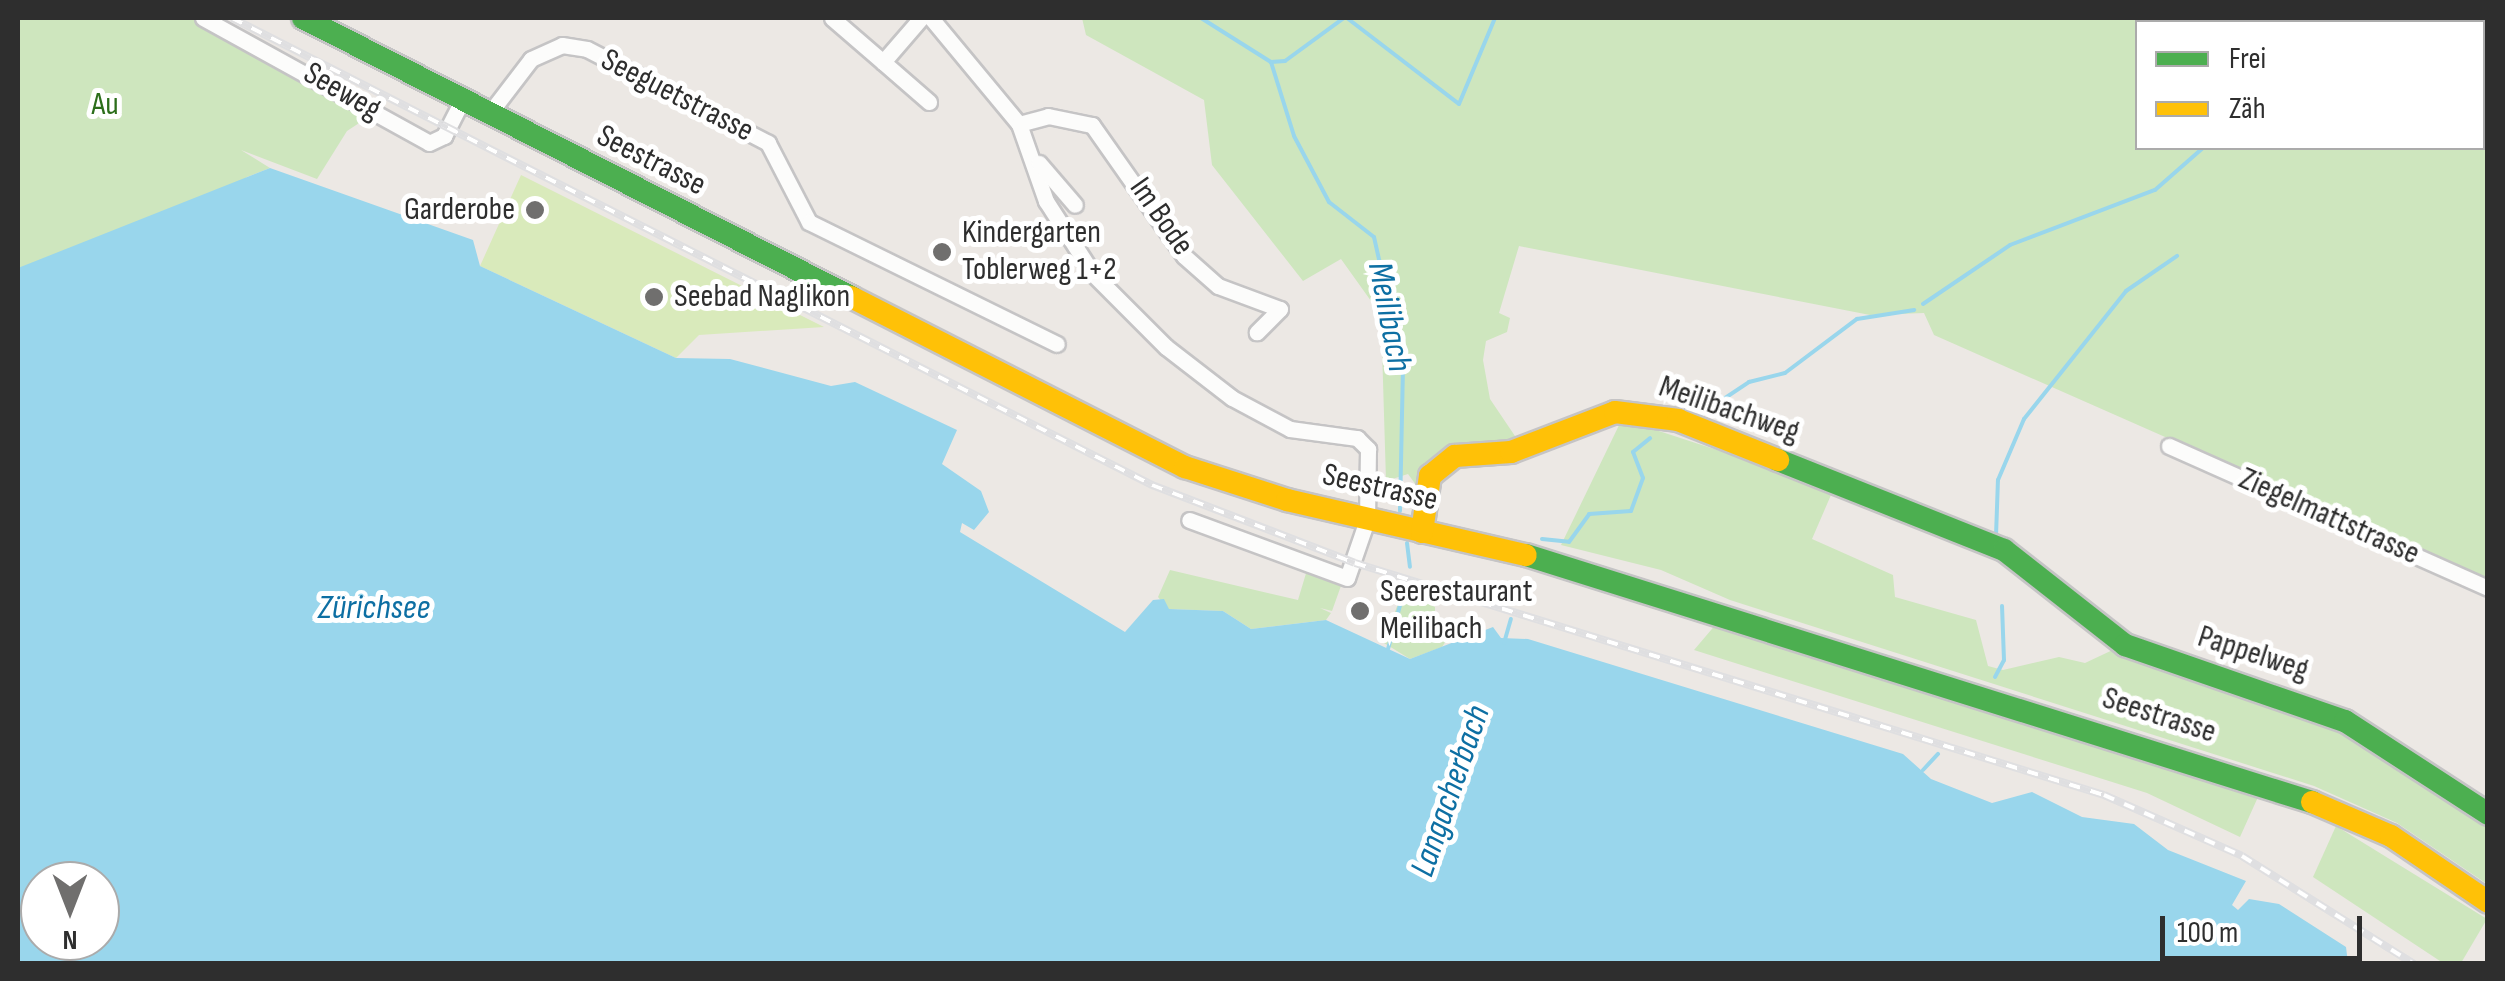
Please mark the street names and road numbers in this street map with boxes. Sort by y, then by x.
street label: Seeguetstrasse [595,41,759,151]
street label: Seeweg [297,55,387,129]
street label: Seestrasse [590,117,712,205]
street label: Im Bode [1121,171,1201,263]
street label: Meilibachweg [1654,368,1804,452]
street label: Seestrasse [1319,456,1441,520]
street label: Ziegelmattstrasse [2233,460,2425,574]
street label: Pappelweg [2193,618,2313,690]
street label: Seestrasse [2097,680,2221,752]

